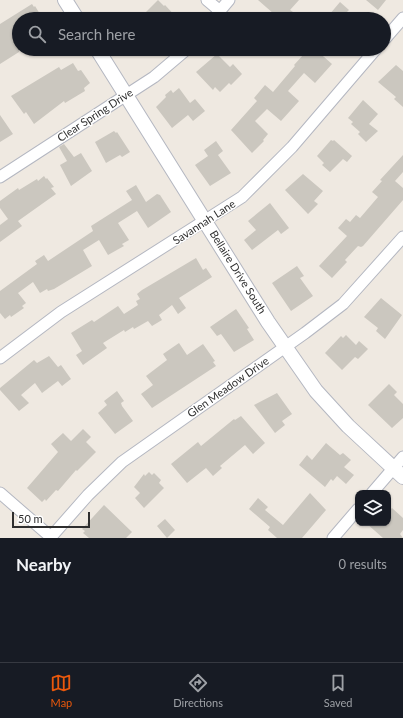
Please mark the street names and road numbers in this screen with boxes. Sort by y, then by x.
street label: Clear Spring Drive [55,85,135,144]
street label: Savannah Lane [170,196,238,247]
street label: Bellaire Drive South [207,228,269,316]
street label: Glen Meadow Drive [184,354,271,420]

